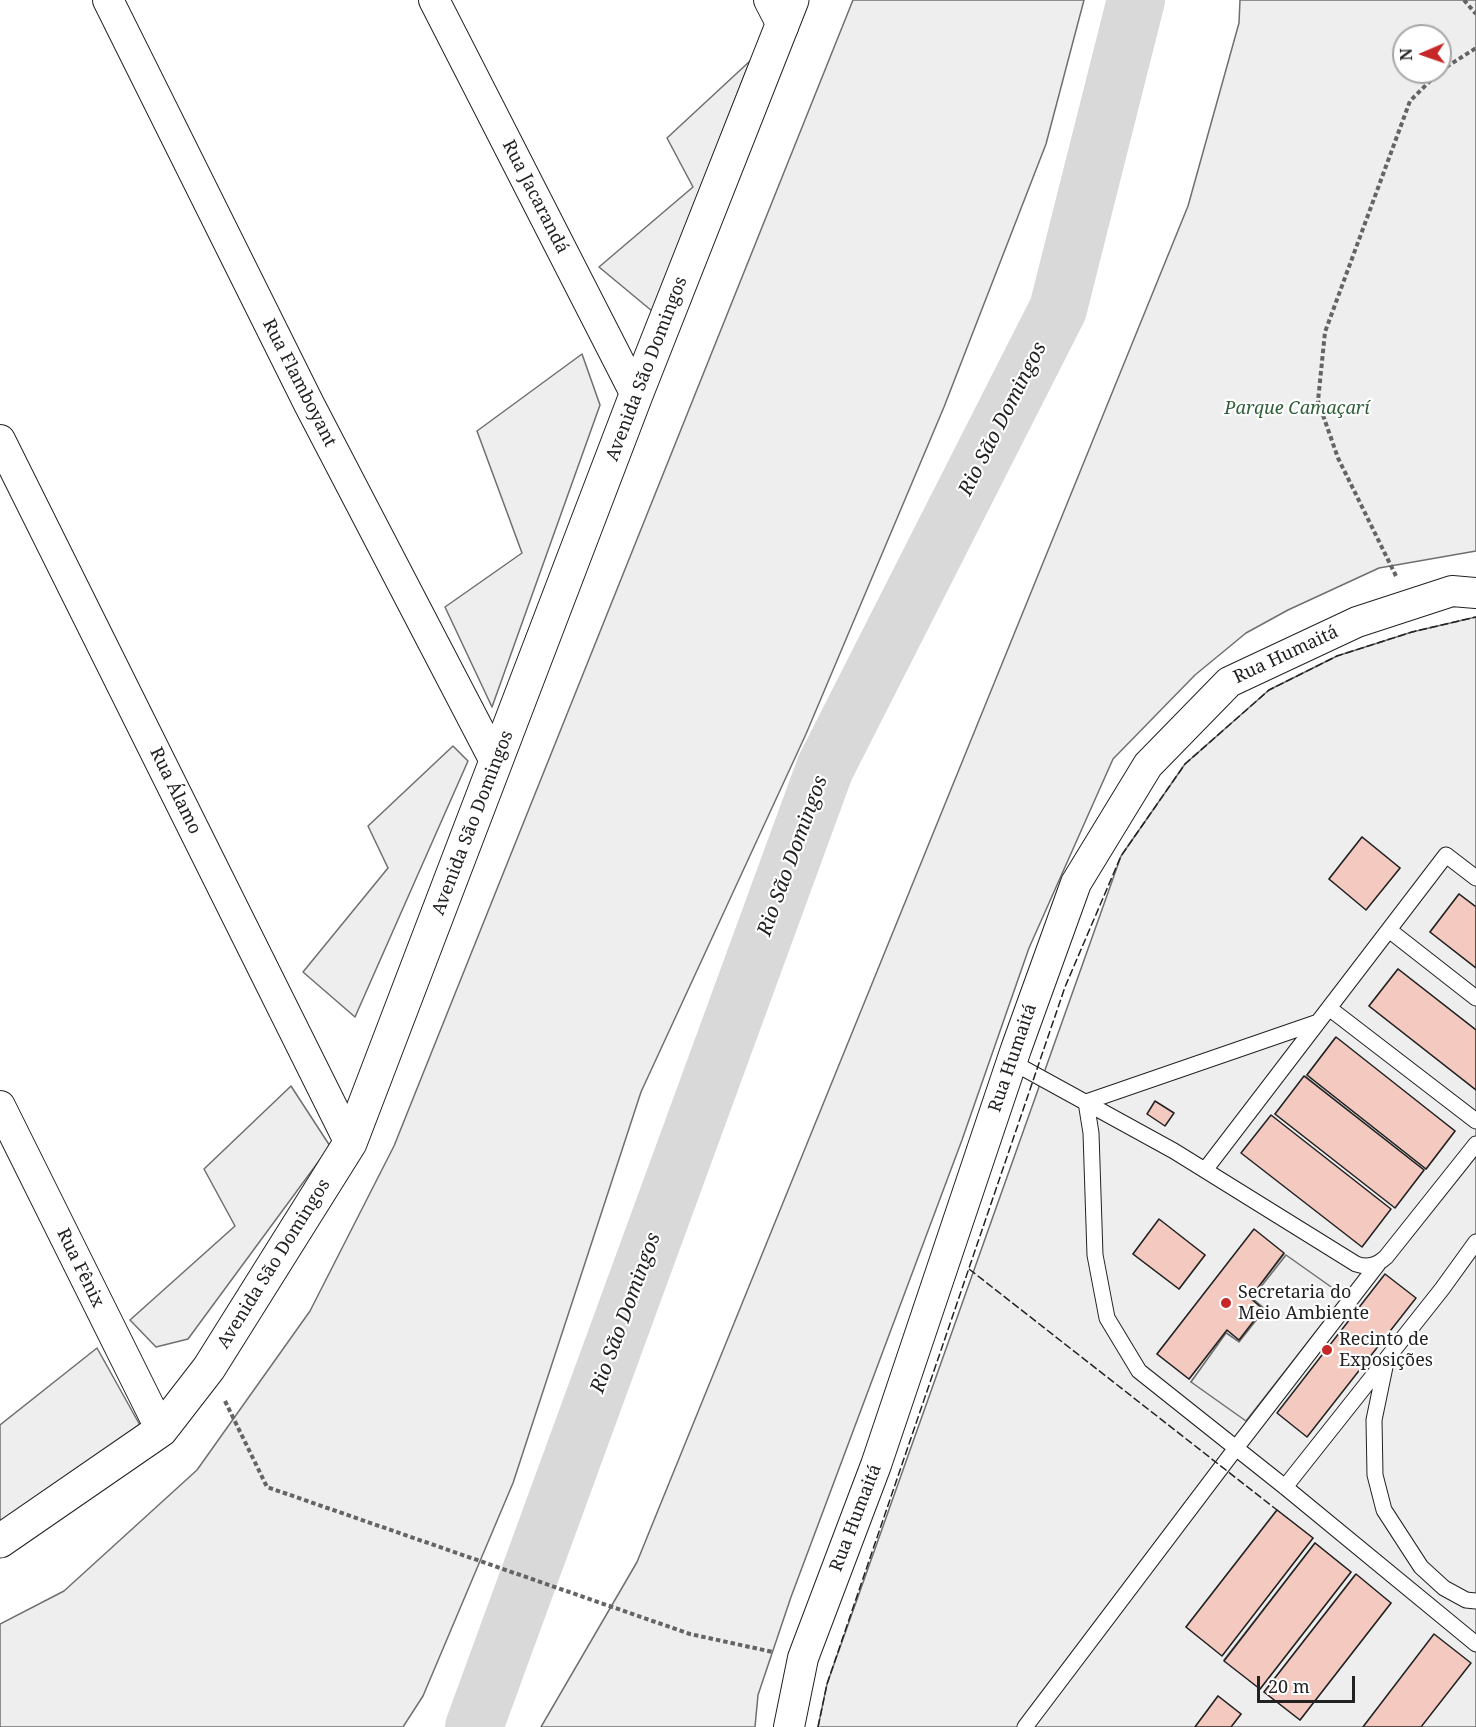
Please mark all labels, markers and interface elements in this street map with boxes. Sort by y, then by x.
north arrow [1392,24,1452,84]
text: N [1395,48,1417,61]
street label: Rua Jacarandá [497,137,573,257]
street label: Avenida São Domingos [602,274,692,464]
street label: Rua Flamboyant [257,315,341,451]
water label: Rio São Domingos [954,338,1052,500]
park label: Parque Camaçarí [1224,398,1370,420]
street label: Rua Humaitá [1230,621,1342,689]
street label: Avenida São Domingos [428,728,518,918]
street label: Rua Álamo [145,744,205,838]
water label: Rio São Domingos [753,772,833,940]
street label: Rua Humaitá [984,1001,1042,1115]
street label: Avenida São Domingos [213,1175,335,1353]
street label: Rua Fênix [52,1225,108,1311]
water label: Rio São Domingos [586,1229,666,1397]
place label: Secretaria do Meio Ambiente [1238,1282,1369,1324]
marker: Secretaria do Meio Ambiente [1219,1296,1233,1310]
place label: Recinto de Exposições [1339,1329,1433,1372]
marker: Recinto de Exposições [1320,1343,1334,1357]
street label: Rua Humaitá [826,1461,886,1575]
scale bar [1260,1664,1358,1702]
text: 20 m [1268,1674,1310,1698]

